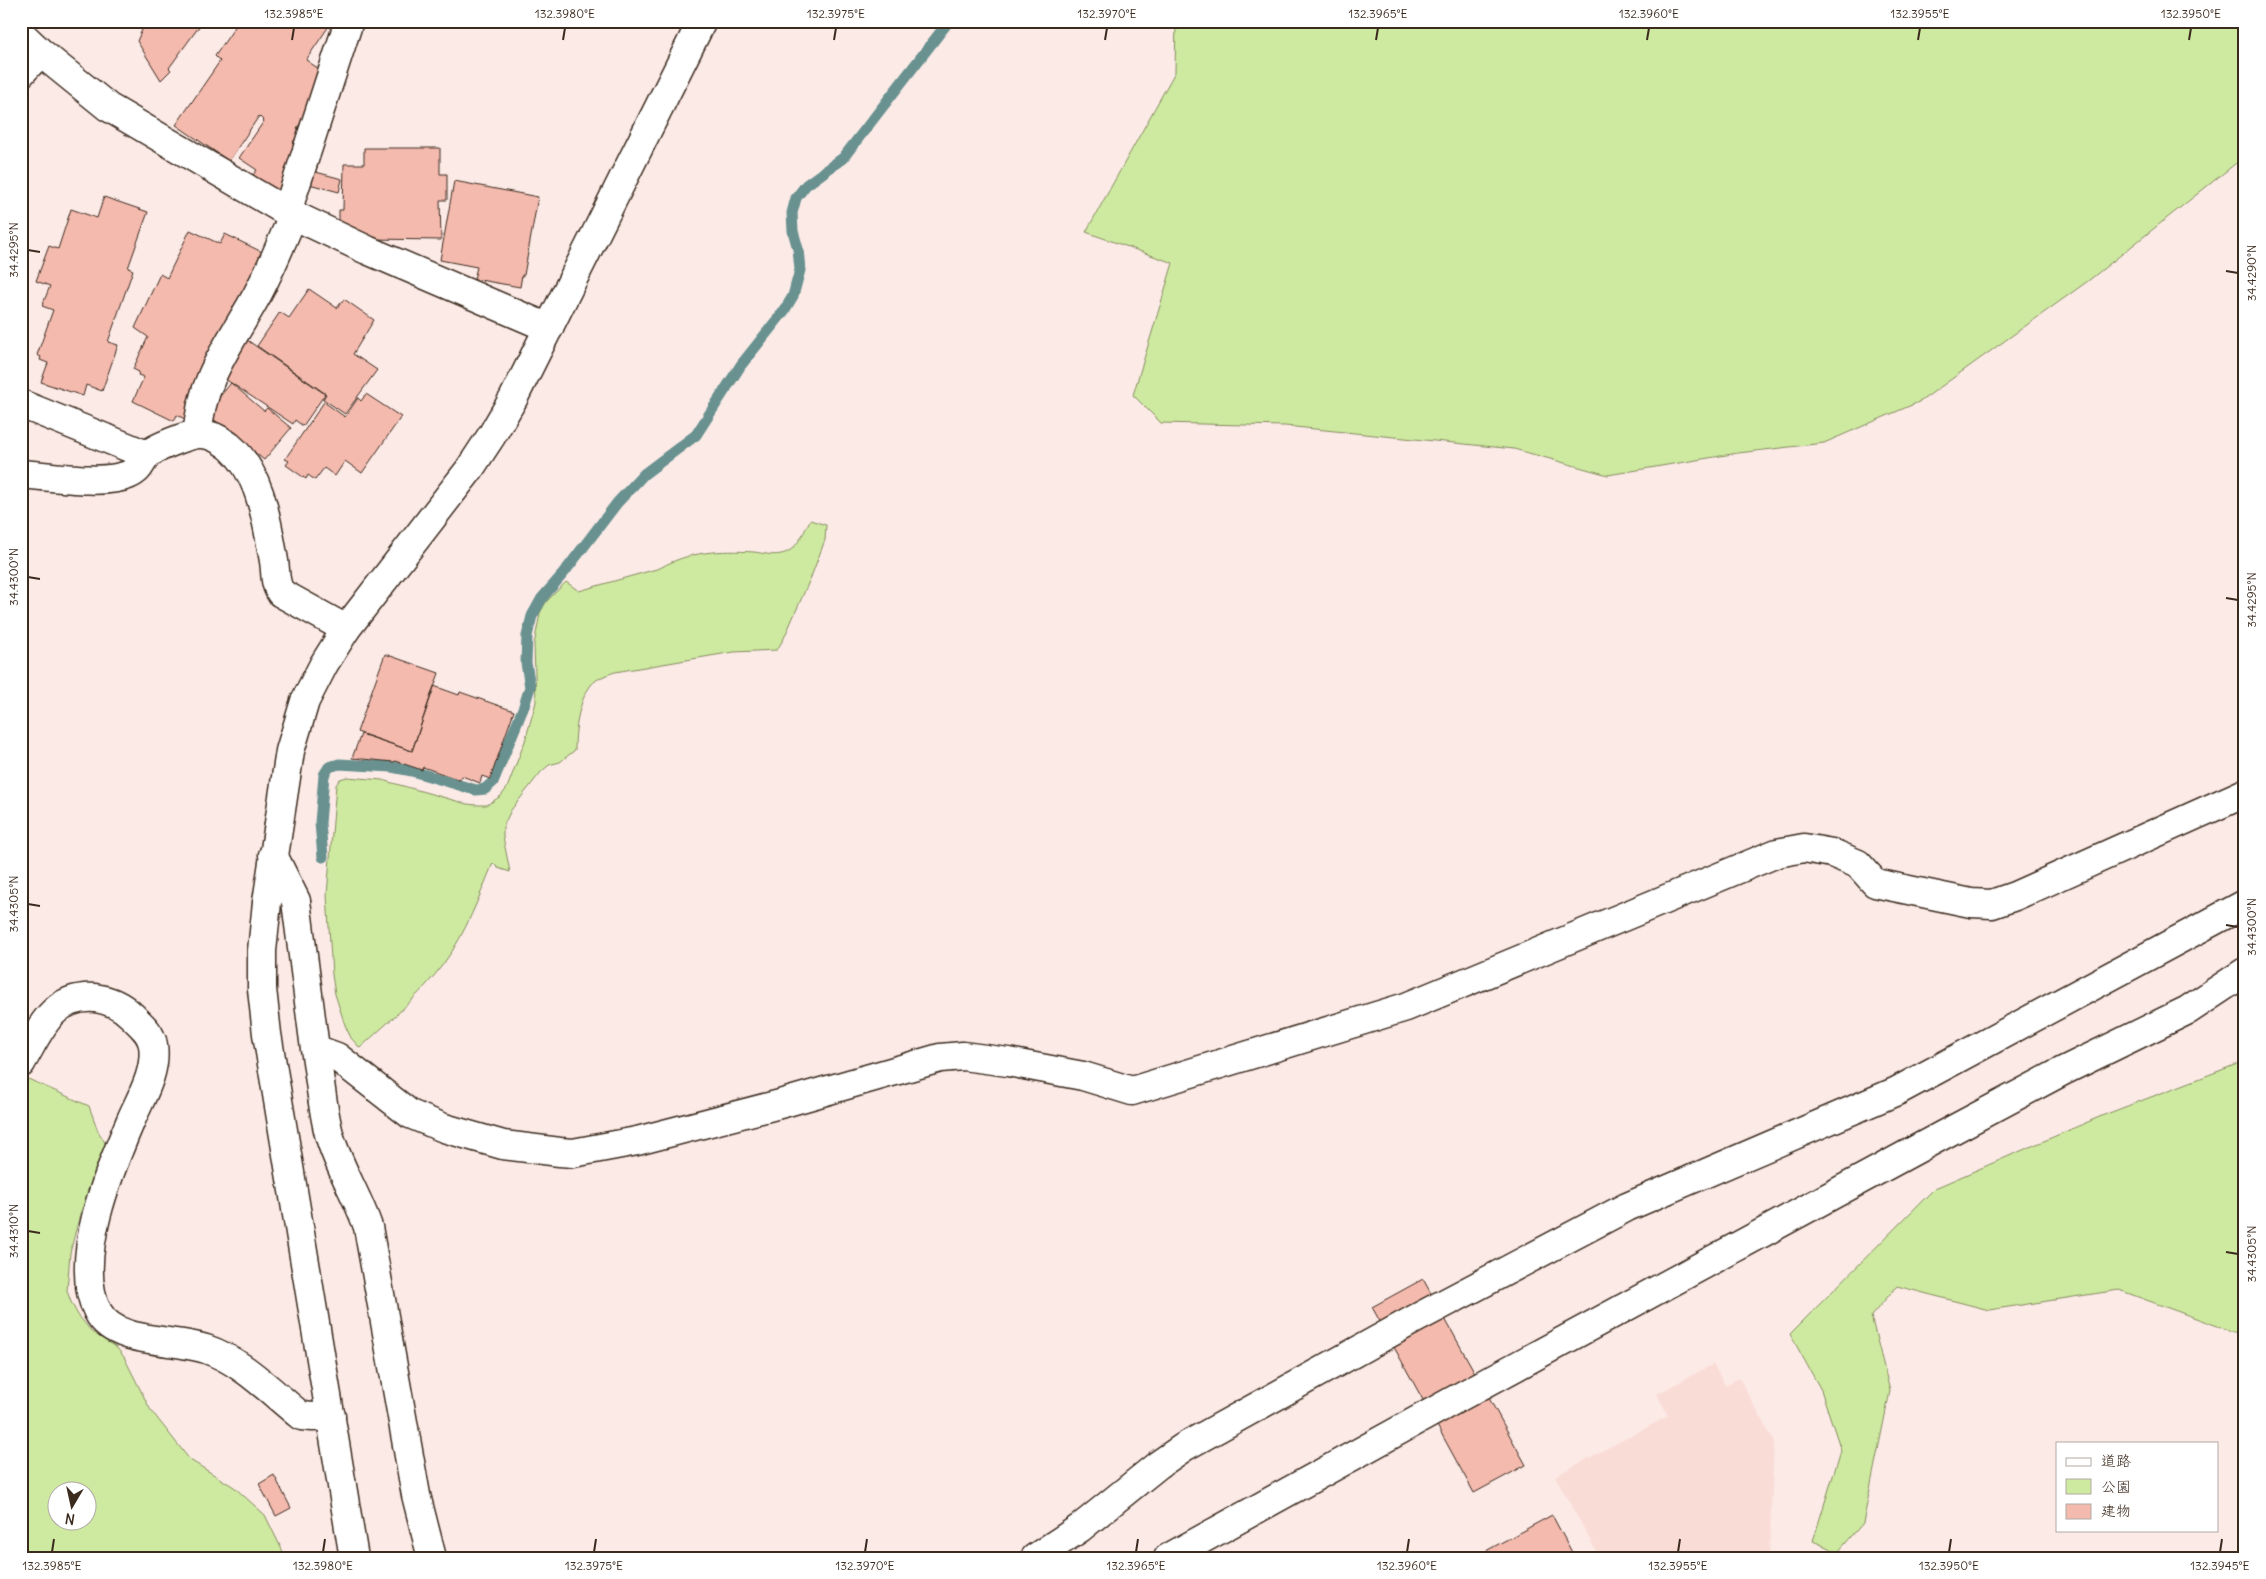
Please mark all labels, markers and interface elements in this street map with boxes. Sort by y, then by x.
text: 132.3985°E [264,6,324,21]
text: 132.3980°E [535,6,595,21]
text: 132.3975°E [807,6,865,21]
text: 132.3970°E [1077,6,1137,21]
text: 132.3965°E [1348,6,1408,21]
text: 132.3960°E [1619,6,1679,21]
text: 132.3955°E [1890,6,1950,21]
text: 132.3950°E [2161,6,2221,21]
text: 34.4295°N [6,222,21,278]
text: 34.4290°N [2244,245,2259,301]
text: 34.4300°N [6,548,21,606]
text: 34.4295°N [2244,572,2259,628]
text: 34.4305°N [6,876,21,932]
text: 34.4300°N [2244,898,2259,956]
text: 34.4310°N [6,1204,21,1258]
text: 34.4305°N [2244,1226,2259,1282]
legend [2056,1442,2218,1532]
text: 道路 [2101,1451,2131,1470]
text: 公園 [2101,1477,2131,1496]
north arrow [48,1482,98,1532]
text: 建物 [2101,1501,2131,1520]
text: N [64,1509,76,1528]
text: 132.3985°E [22,1558,82,1573]
text: 132.3980°E [293,1558,353,1573]
text: 132.3975°E [565,1558,623,1573]
text: 132.3970°E [835,1558,895,1573]
text: 132.3965°E [1106,1558,1166,1573]
text: 132.3960°E [1377,1558,1437,1573]
text: 132.3955°E [1648,1558,1708,1573]
text: 132.3950°E [1919,1558,1979,1573]
text: 132.3945°E [2190,1558,2250,1573]

